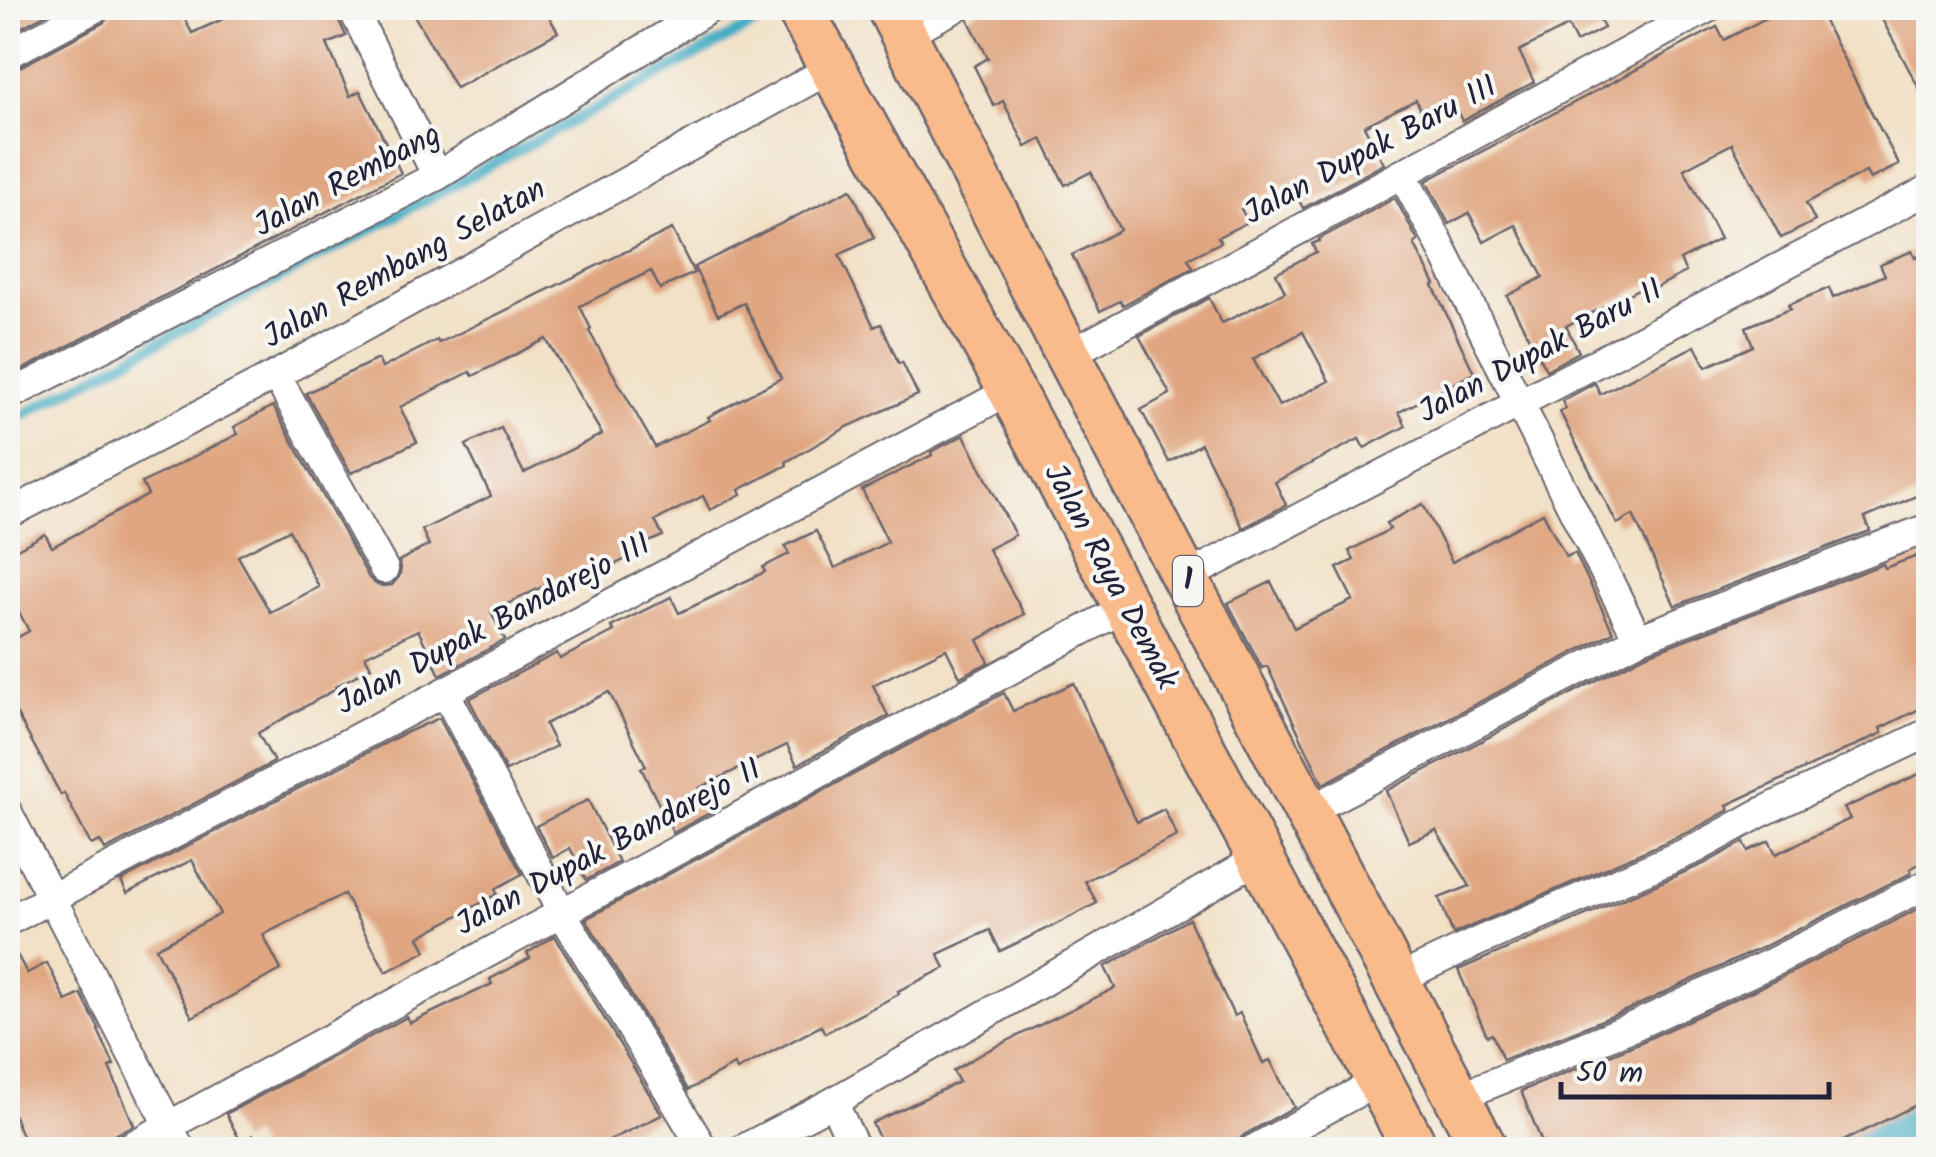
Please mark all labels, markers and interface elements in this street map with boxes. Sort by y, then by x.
street label: Jalan Dupak Baru III [1235,63,1507,239]
street label: Jalan Rembang [245,110,451,252]
street label: Jalan Rembang Selatan [254,165,556,363]
street label: Jalan Dupak Baru II [1409,266,1673,438]
street label: Jalan Raya Demak [1029,455,1192,700]
street label: Jalan Dupak Bandarejo III [327,520,661,730]
road number: 1 [1173,556,1203,606]
street label: Jalan Dupak Bandarejo II [447,746,771,950]
scale bar [1561,1037,1828,1099]
text: 50 m [1576,1050,1643,1098]

